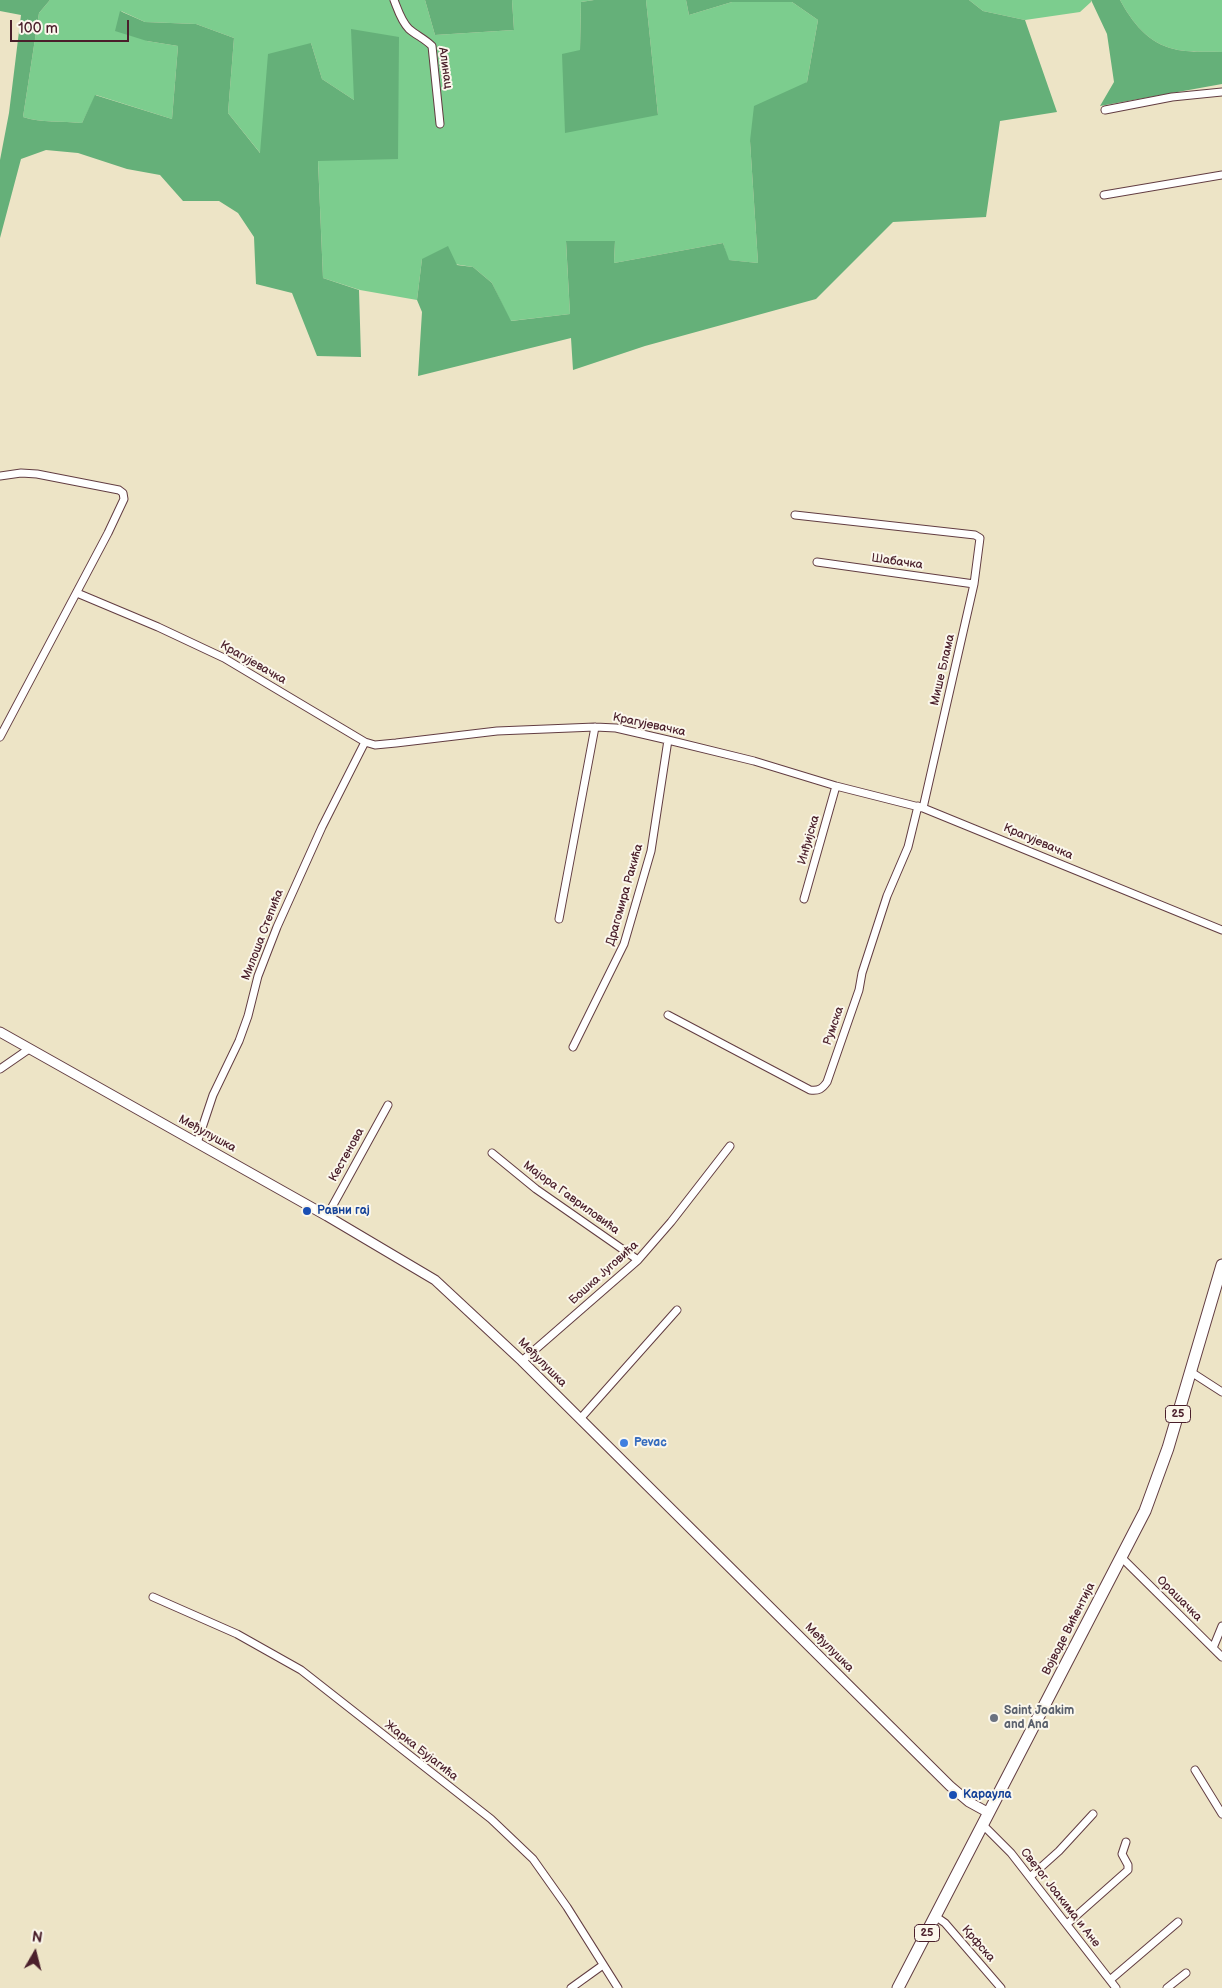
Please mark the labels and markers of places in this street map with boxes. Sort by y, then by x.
place label: Равни гај [317,1204,370,1218]
marker: Равни гај [301,1205,313,1217]
place label: Pevac [634,1436,667,1450]
marker: Pevac [618,1437,630,1449]
place label: Saint Joakim and Ana [1004,1704,1074,1732]
marker: Saint Joakim and Ana [988,1712,1000,1724]
place label: Караула [963,1788,1012,1802]
marker: Караула [947,1789,959,1801]

